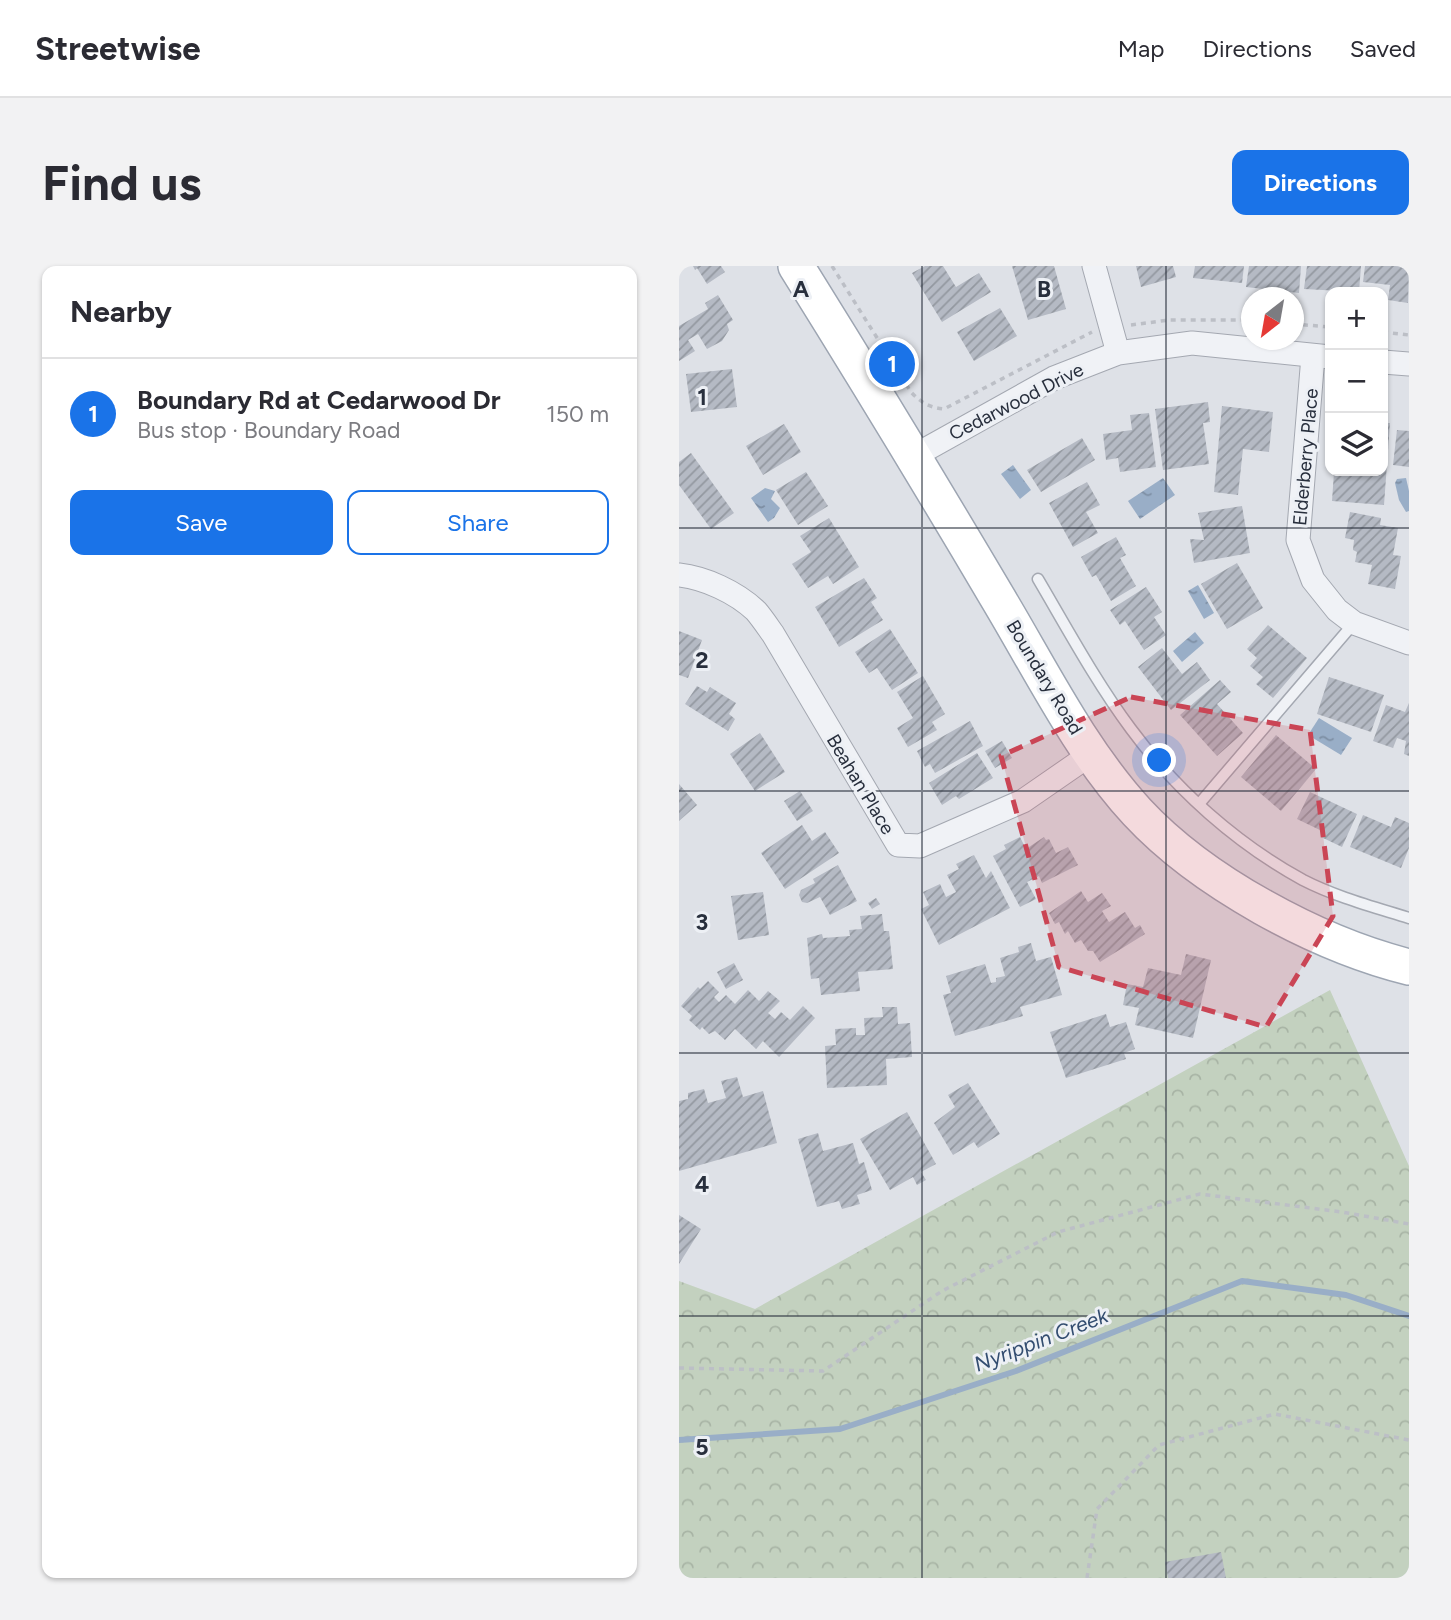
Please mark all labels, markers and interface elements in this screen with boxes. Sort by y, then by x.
text: Streetwise [35,29,201,68]
text: Map [1118,34,1164,63]
text: Directions [1202,34,1312,63]
text: Saved [1350,34,1416,63]
button: Directions [1232,150,1409,215]
text: Find us [42,153,201,212]
text: A [793,275,810,303]
text: B [1037,275,1051,303]
north arrow [1241,287,1304,350]
map controls [1325,287,1388,476]
button: + [1325,287,1388,350]
text: Nearby [70,293,172,330]
pin: 1 [869,338,915,390]
button: − [1325,350,1388,413]
street label: Cedarwood Drive [945,358,1087,445]
text: 1 [697,383,707,411]
text: Boundary Rd at Cedarwood Dr [137,384,500,416]
street label: Elderberry Place [1288,387,1323,527]
text: 1 [88,400,98,428]
text: 150 m [546,400,609,428]
button: layers [1325,413,1388,476]
text: Bus stop · Boundary Road [137,416,401,444]
button: Save [70,490,333,555]
button: Share [347,490,609,555]
street label: Boundary Road [1001,616,1088,739]
text: 2 [695,646,709,674]
street label: Beahan Place [822,730,899,839]
your location [1142,743,1176,777]
text: 3 [696,908,708,936]
text: 4 [695,1170,709,1198]
water label: Nyrippin Creek [970,1302,1112,1377]
text: 5 [695,1433,709,1461]

